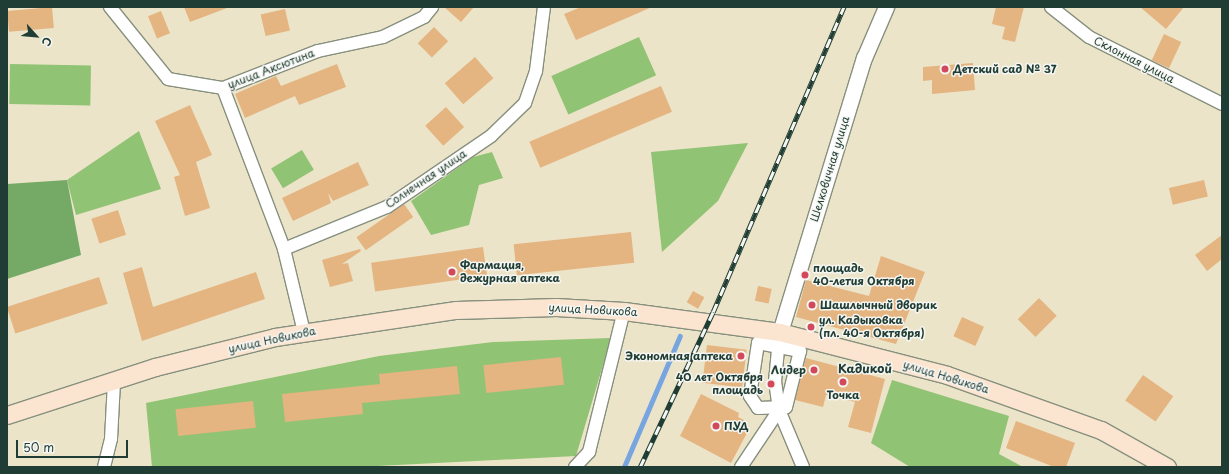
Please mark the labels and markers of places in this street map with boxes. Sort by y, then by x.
place label: Детский сад № 37 [953,62,1057,76]
marker: Детский сад № 37 [940,64,950,74]
place label: Фармация, дежурная аптека [460,259,560,285]
place label: площадь 40-летия Октября [813,262,915,288]
marker: Фармация, дежурная аптека [447,267,457,277]
marker: площадь 40-летия Октября [800,270,810,280]
place label: Шашлычный дворик [820,298,937,312]
marker: Шашлычный дворик [807,300,817,310]
place label: ул. Кадыковка (пл. 40-я Октября) [819,314,925,340]
marker: ул. Кадыковка (пл. 40-я Октября) [806,322,816,332]
place label: Экономная аптека [625,349,733,363]
marker: Экономная аптека [736,351,746,361]
place label: Лидер [771,363,806,377]
marker: Лидер [809,365,819,375]
place label: 40 лет Октября площадь [675,371,763,397]
marker: Точка [838,377,848,387]
marker: 40 лет Октября площадь [766,379,776,389]
place label: Точка [826,388,860,402]
place label: ПУД [724,419,749,433]
marker: ПУД [711,421,721,431]

